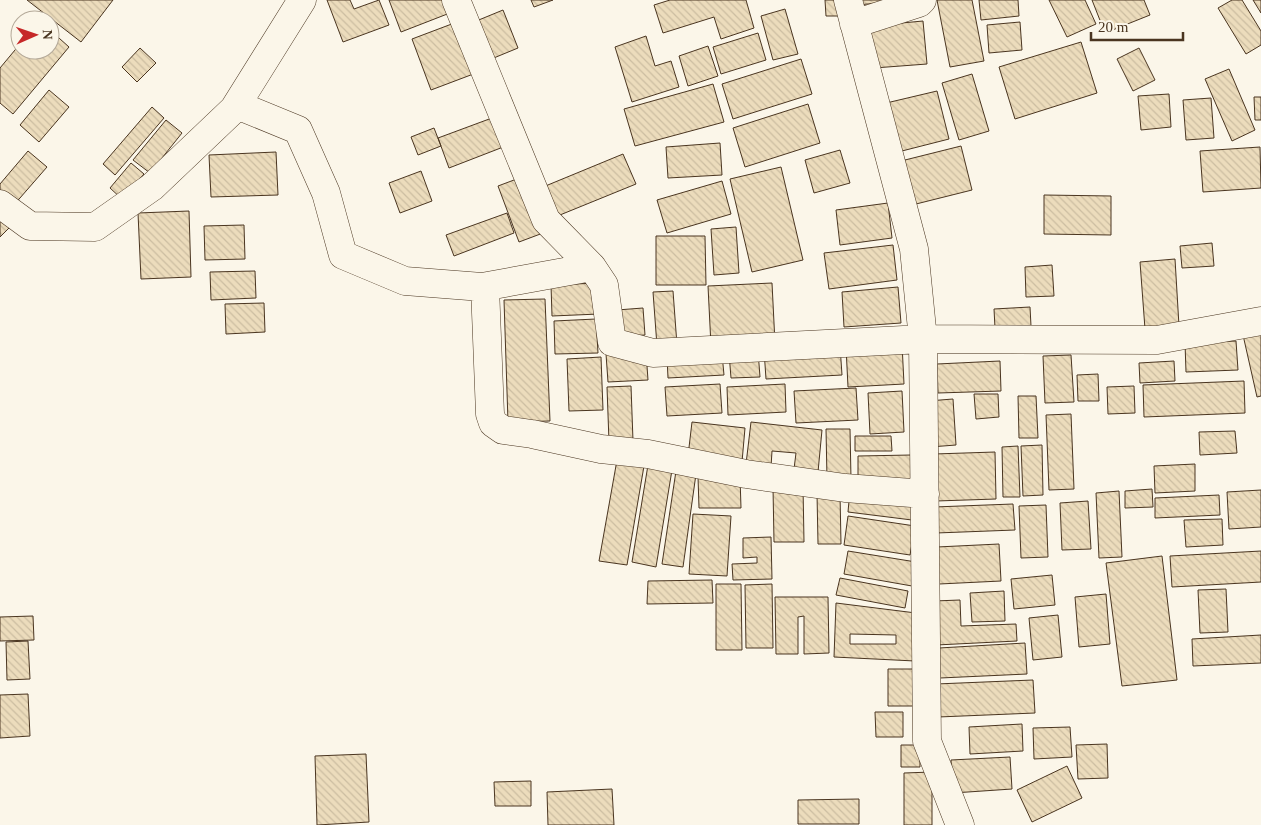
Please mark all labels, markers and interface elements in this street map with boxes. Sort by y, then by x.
north arrow [10,10,60,60]
scale bar [1091,10,1184,42]
text: 20 m [1098,19,1129,35]
text: N [40,29,55,40]

